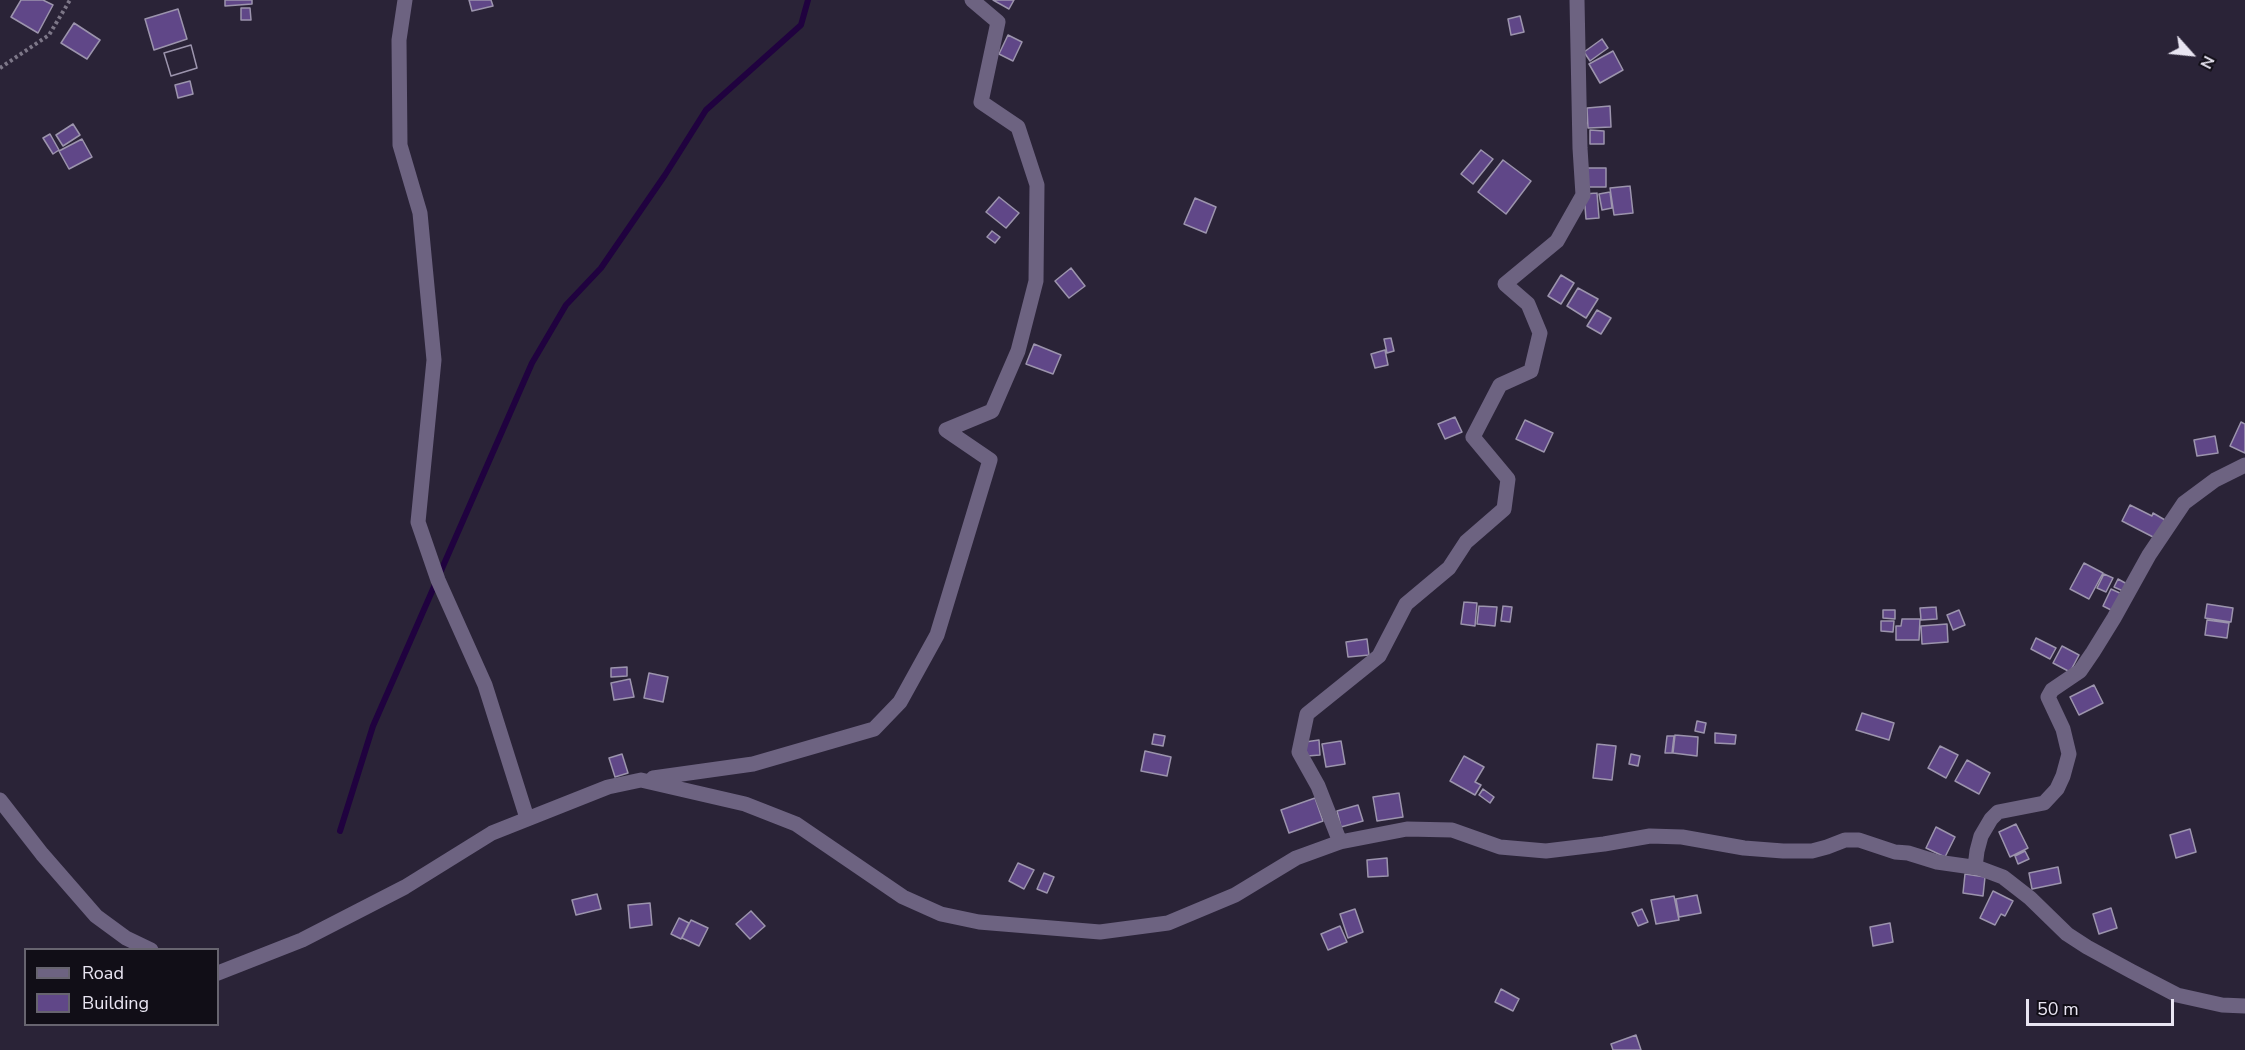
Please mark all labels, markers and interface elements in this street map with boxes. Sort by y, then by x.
north arrow [2161,24,2221,84]
text: N [2195,52,2220,72]
legend [24,948,219,1026]
text: Road [82,961,124,985]
scale bar [2029,987,2178,1025]
text: Building [82,991,149,1015]
text: 50 m [2037,997,2079,1021]

